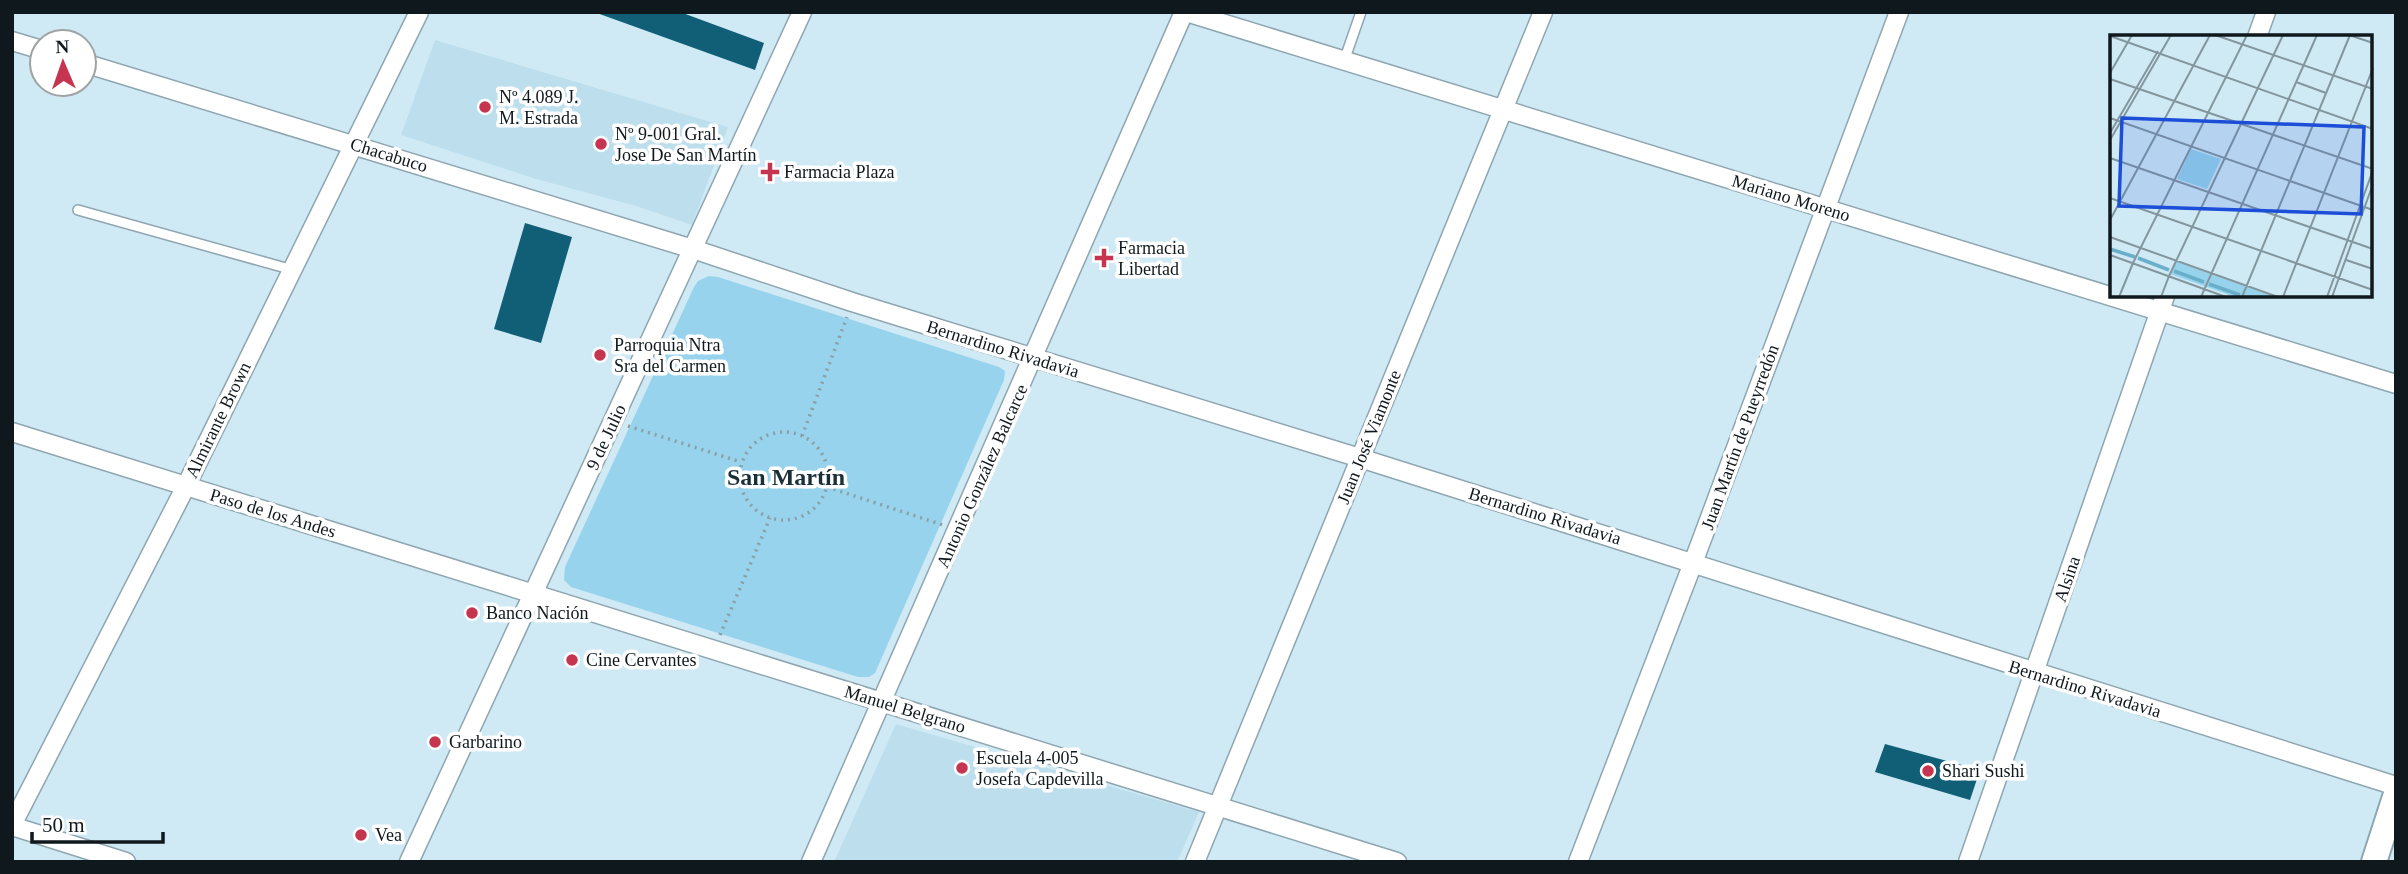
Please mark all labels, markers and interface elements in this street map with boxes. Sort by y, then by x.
north arrow [28,28,98,98]
inset map [2110,35,2373,298]
text: N [55,36,70,57]
place label: Nº 4.089 J. M. Estrada [499,87,579,128]
marker: Nº 4.089 J. M. Estrada [477,99,493,115]
place label: Nº 9-001 Gral. Jose De San Martín [615,124,756,165]
street label: Chacabuco [348,134,430,176]
marker: Nº 9-001 Gral. Jose De San Martín [593,136,609,152]
place label: Farmacia Plaza [784,162,894,182]
marker: Farmacia Plaza [762,164,778,180]
street label: Mariano Moreno [1730,171,1852,225]
place label: Farmacia Libertad [1118,238,1185,279]
marker: Farmacia Libertad [1096,250,1112,266]
street label: Bernardino Rivadavia [924,316,1082,382]
place label: Parroquia Ntra Sra del Carmen [614,335,726,376]
street label: Juan Martín de Pueyrredón [1697,342,1783,532]
marker: Parroquia Ntra Sra del Carmen [592,347,608,363]
street label: Almirante Brown [181,359,255,481]
street label: Juan José Viamonte [1333,367,1405,507]
street label: Antonio González Balcarce [932,381,1032,571]
street label: 9 de Julio [582,401,630,473]
district label: San Martín [727,464,845,490]
street label: Bernardino Rivadavia [1466,483,1624,549]
street label: Paso de los Andes [208,484,338,542]
street label: Alsina [2050,554,2084,604]
place label: Banco Nación [486,603,588,623]
marker: Banco Nación [464,605,480,621]
place label: Cine Cervantes [586,650,696,670]
marker: Cine Cervantes [564,652,580,668]
street label: Bernardino Rivadavia [2006,656,2164,722]
street label: Manuel Belgrano [842,681,968,737]
place label: Garbarino [449,732,522,752]
marker: Garbarino [427,734,443,750]
place label: Escuela 4-005 Josefa Capdevilla [976,748,1103,789]
marker: Escuela 4-005 Josefa Capdevilla [954,760,970,776]
place label: Shari Sushi [1942,761,2025,781]
marker: Shari Sushi [1920,763,1936,779]
scale bar [32,800,163,844]
text: 50 m [42,813,85,837]
place label: Vea [375,825,402,845]
marker: Vea [353,827,369,843]

